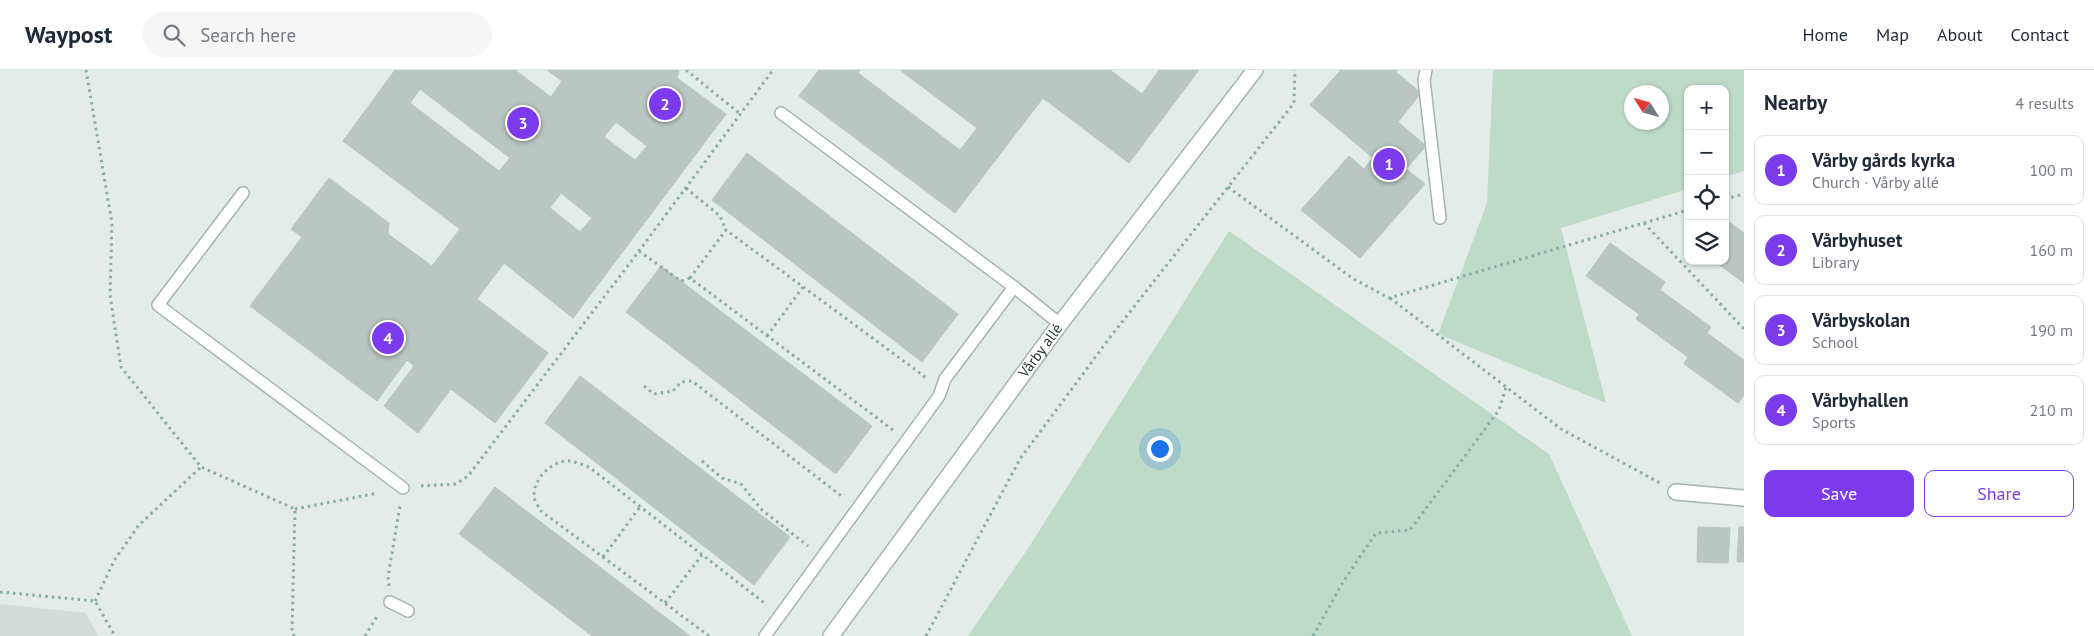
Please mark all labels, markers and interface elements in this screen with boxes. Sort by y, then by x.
search box [142,12,492,57]
text: Waypost [25,19,112,50]
icon: search [160,21,188,49]
text: Search here [200,23,296,47]
text: Home [1802,23,1848,46]
text: Map [1876,23,1909,46]
text: About [1937,23,1983,46]
text: Contact [2011,23,2069,46]
pin: 2 [649,85,681,123]
north arrow [1624,85,1669,130]
map controls [1684,85,1729,265]
button: + [1684,85,1729,130]
text: Nearby [1764,89,1827,116]
text: 4 results [2015,93,2074,113]
pin: 3 [507,104,539,142]
button: − [1684,130,1729,175]
pin: 1 [1373,145,1405,183]
text: Vårby gårds kyrka [1812,148,1955,172]
text: 1 [1776,160,1786,180]
text: 100 m [2030,160,2073,180]
text: Church · Vårby allé [1812,172,1939,192]
button: locate [1684,175,1729,220]
button: layers [1684,220,1729,265]
text: Vårbyhuset [1812,228,1902,252]
text: 2 [1776,240,1786,260]
text: 160 m [2030,240,2073,260]
text: Library [1812,252,1859,272]
text: Vårbyskolan [1812,308,1910,332]
pin: 4 [372,319,404,357]
street label: Vårby allé [1013,319,1066,382]
text: 3 [1776,320,1786,340]
text: 190 m [2030,320,2073,340]
text: School [1812,332,1858,352]
text: Vårbyhallen [1812,388,1908,412]
text: 4 [1776,400,1786,420]
text: 210 m [2030,400,2073,420]
text: Sports [1812,412,1856,432]
your location [1147,436,1173,462]
button: Save [1764,470,1914,517]
button: Share [1924,470,2074,517]

